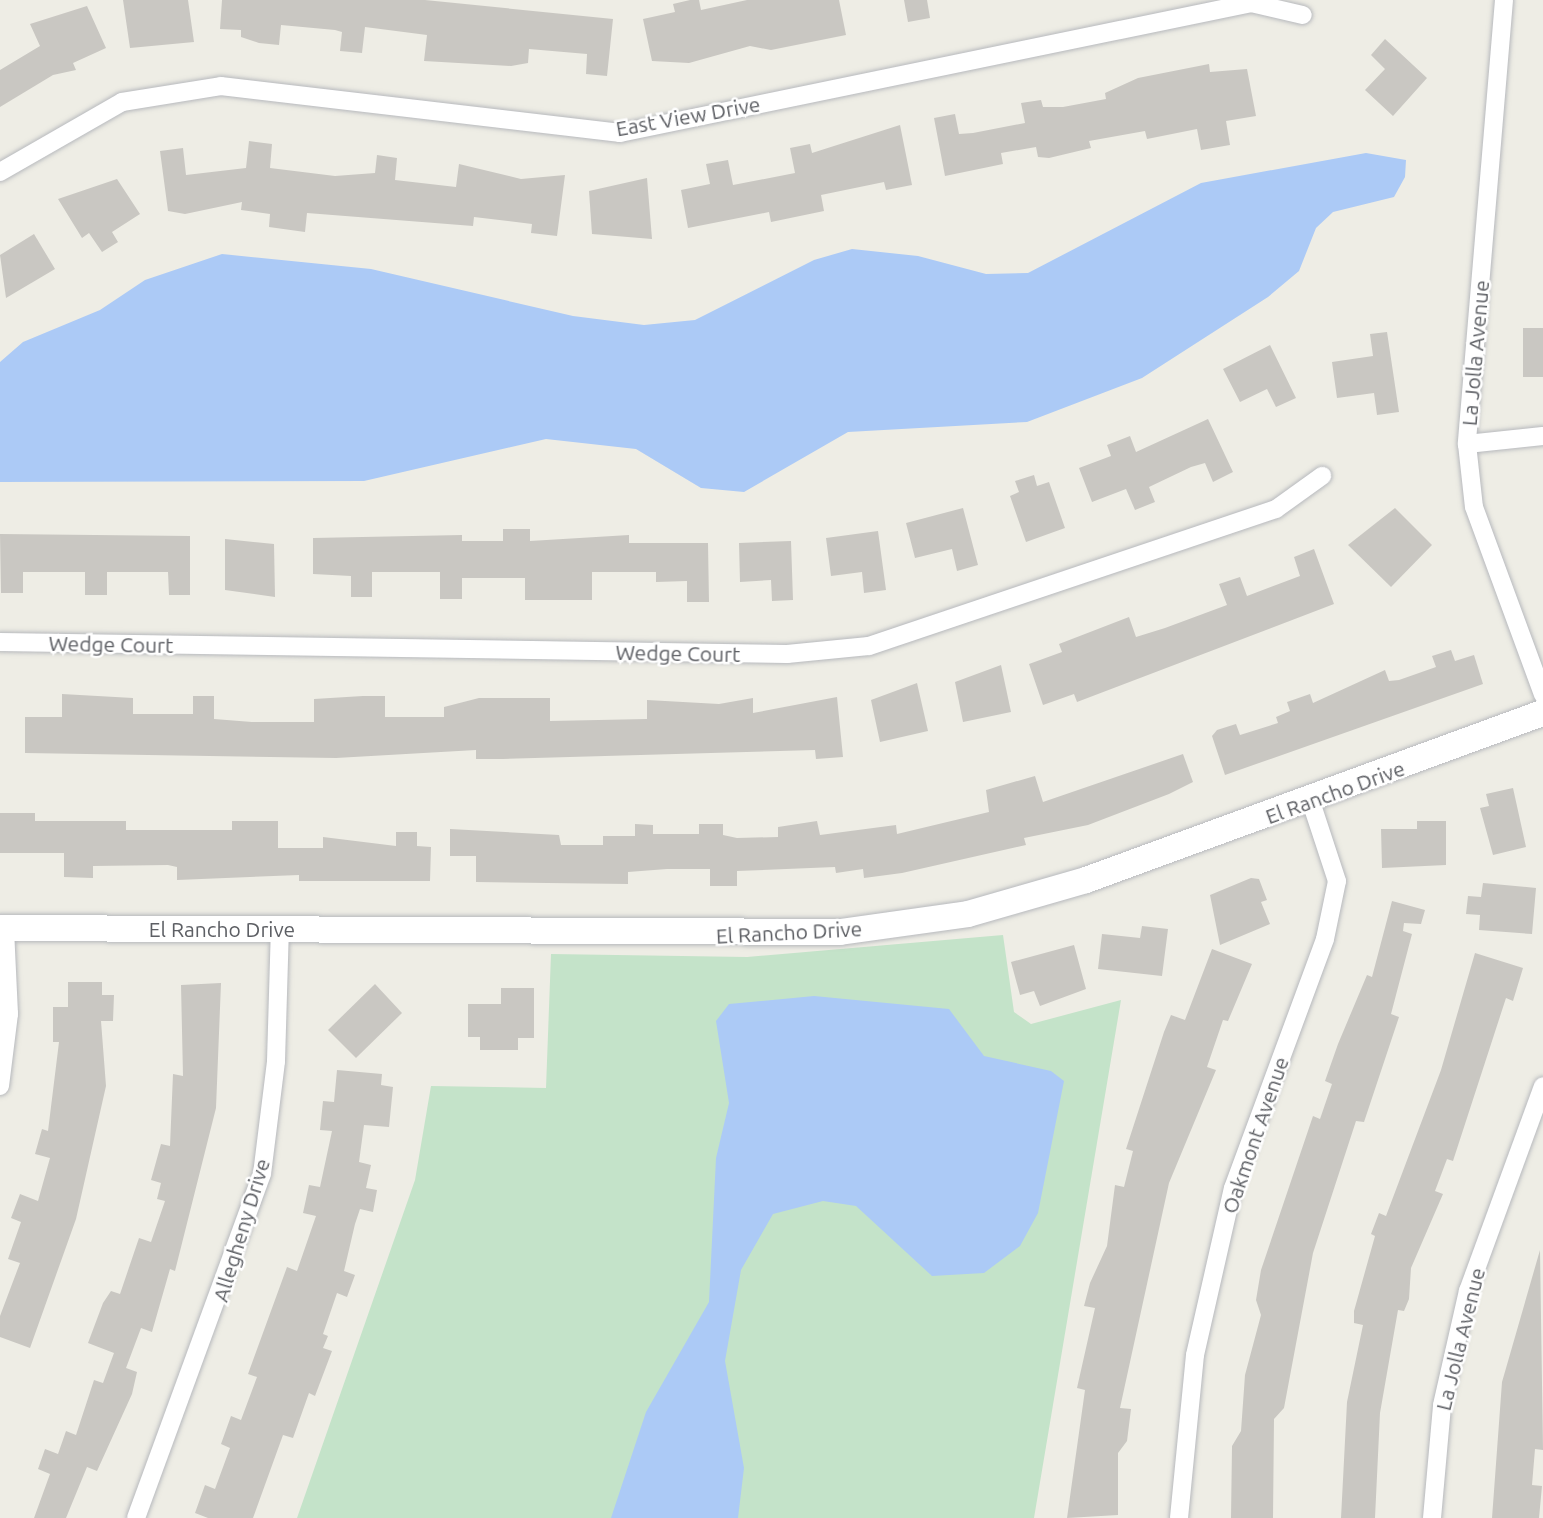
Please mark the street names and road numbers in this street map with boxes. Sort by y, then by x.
street label: East View Drive [614,91,762,141]
street label: La Jolla Avenue [1456,279,1494,427]
street label: Wedge Court [48,630,174,658]
street label: Wedge Court [615,639,741,667]
street label: El Rancho Drive [1262,755,1408,829]
street label: El Rancho Drive [149,916,295,942]
street label: El Rancho Drive [715,916,863,948]
street label: Oakmont Avenue [1216,1053,1294,1217]
street label: Allegheny Drive [207,1155,275,1305]
street label: La Jolla Avenue [1430,1265,1490,1413]

